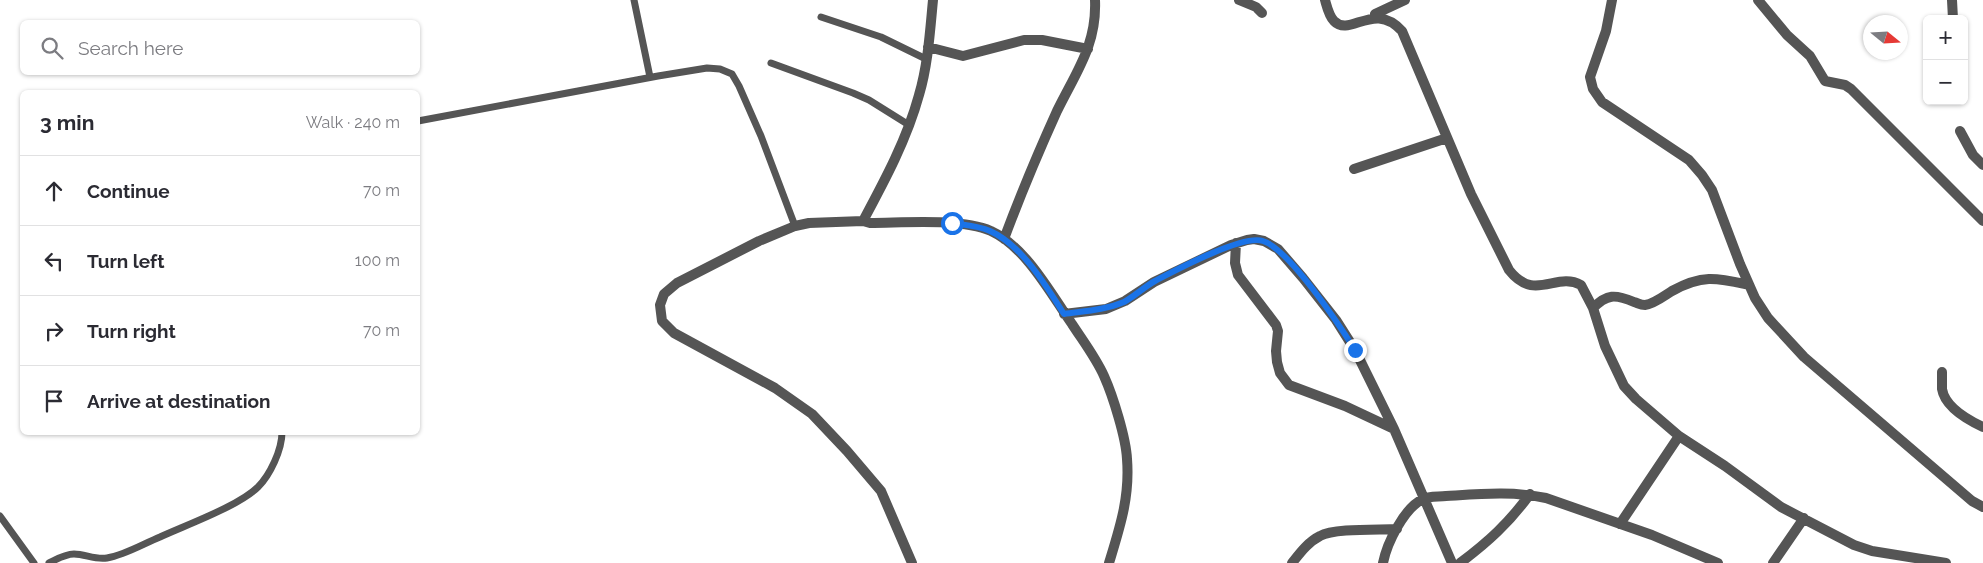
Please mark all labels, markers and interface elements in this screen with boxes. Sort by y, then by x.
north arrow [1863,15,1908,60]
map controls [1923,15,1968,105]
button: + [1923,15,1968,60]
search box [20,20,420,75]
icon: search [38,34,66,62]
text: Search here [78,37,184,59]
button: − [1923,60,1968,105]
text: 3 min [40,110,94,135]
text: Walk · 240 m [306,113,400,132]
icon: ahead [40,177,68,205]
text: Continue [87,180,170,202]
text: 70 m [363,181,400,200]
route start [941,212,964,235]
icon: left [40,247,68,275]
text: Turn left [87,250,164,272]
text: 100 m [355,251,400,270]
icon: right [40,317,68,345]
text: Turn right [87,320,176,342]
text: 70 m [363,321,400,340]
route end [1344,339,1367,362]
icon: arrive [40,387,68,415]
text: Arrive at destination [87,390,271,412]

